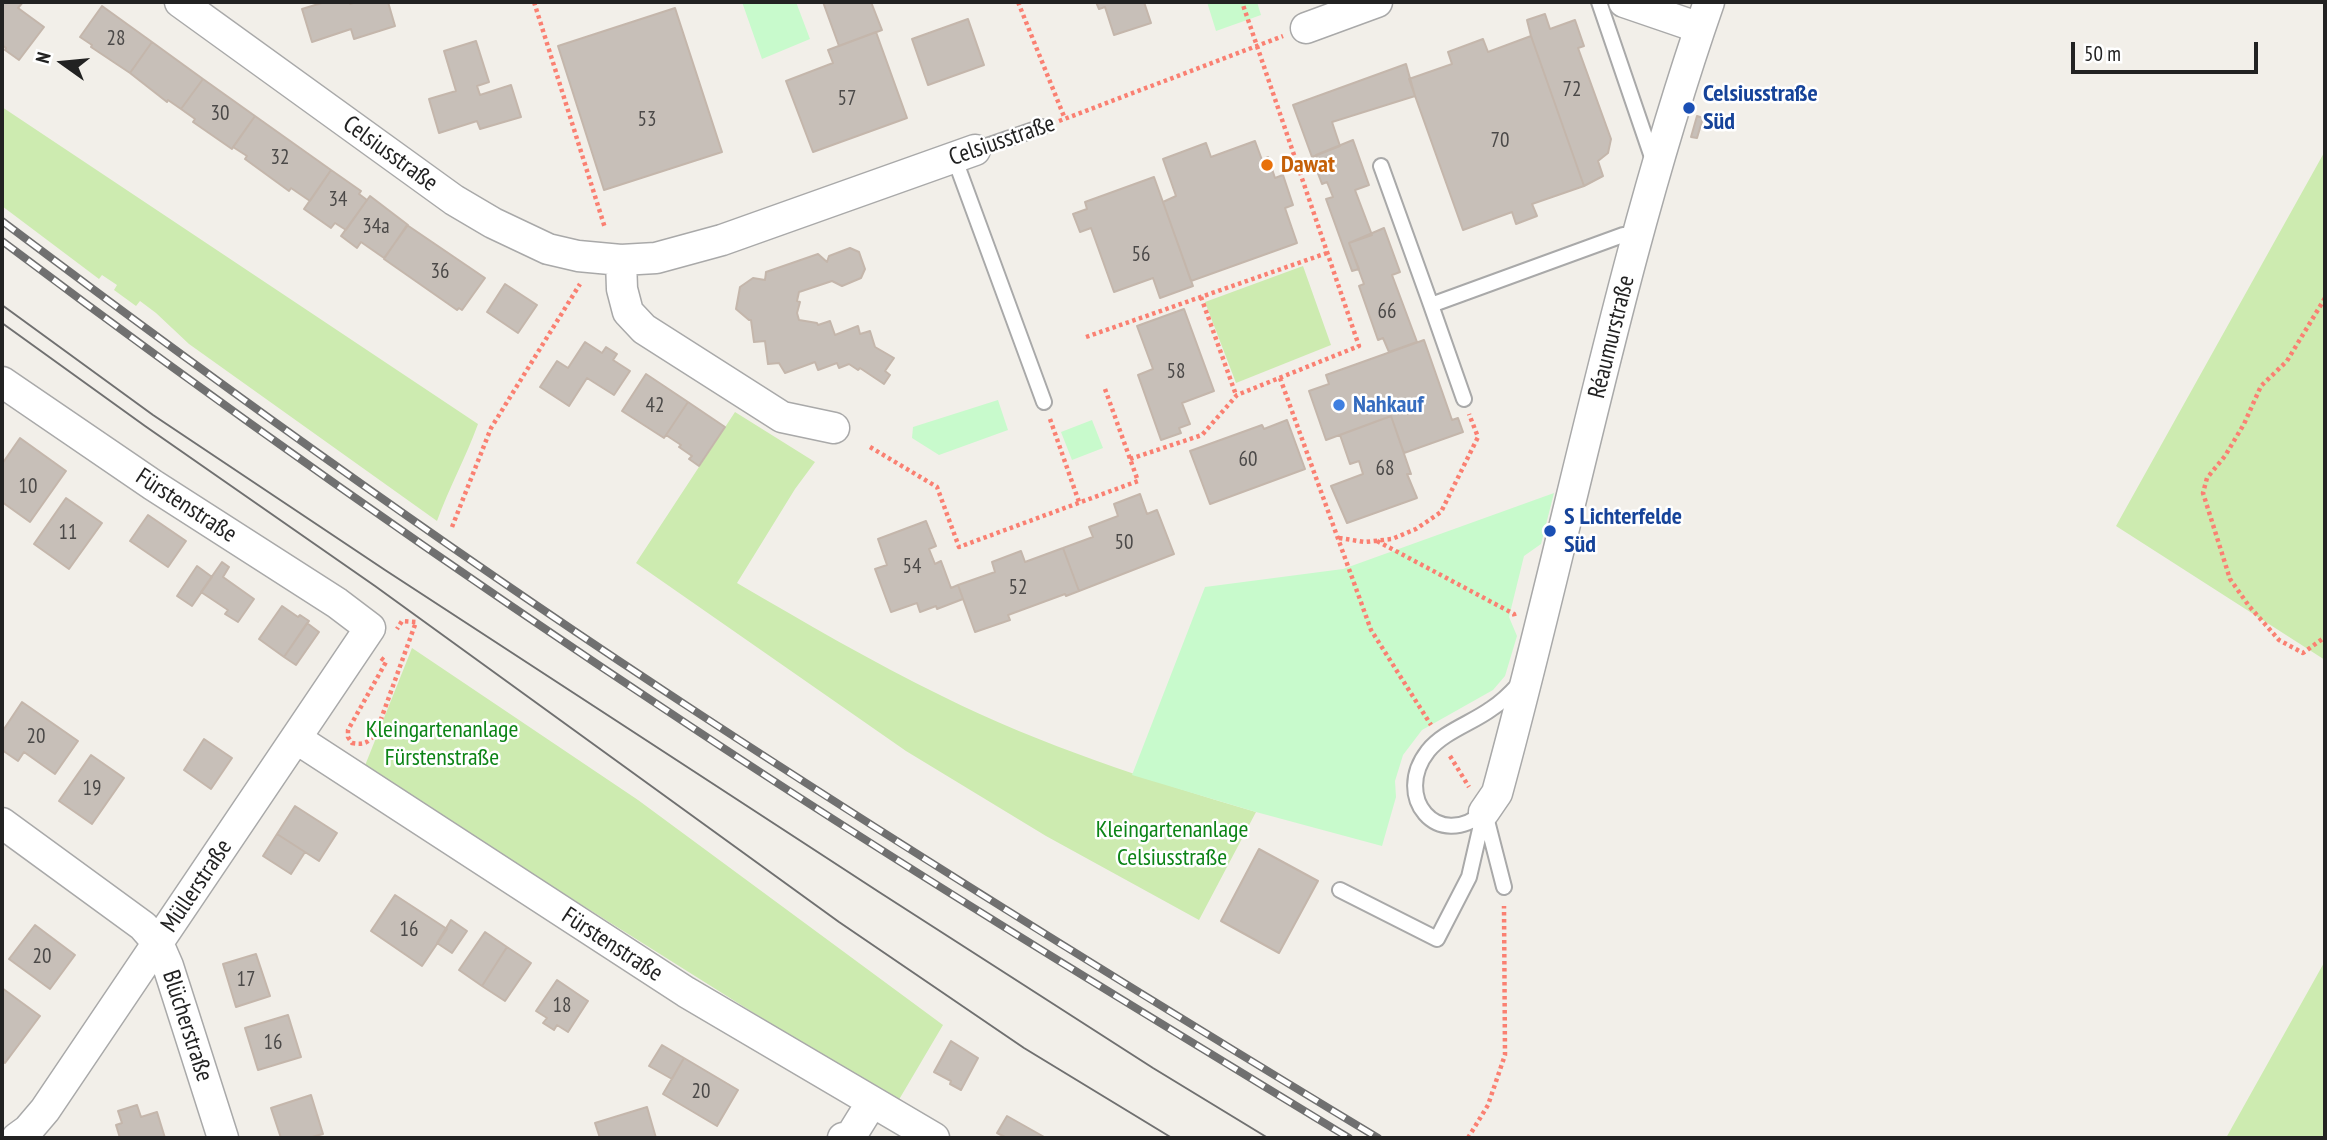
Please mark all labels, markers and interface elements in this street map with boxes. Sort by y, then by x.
house number: 28 [107,26,125,52]
north arrow [28,28,98,98]
scale bar [2075,28,2262,72]
text: 50 m [2084,40,2121,67]
text: N [30,50,56,66]
house number: 72 [1563,77,1581,103]
place label: Celsiusstraße Süd [1703,80,1818,136]
house number: 57 [838,86,856,112]
marker: Celsiusstraße Süd [1681,100,1697,116]
house number: 30 [211,101,229,127]
house number: 53 [638,107,656,133]
street label: Celsiusstraße [945,109,1059,173]
street label: Celsiusstraße [337,110,443,198]
house number: 70 [1491,128,1509,154]
house number: 32 [271,145,289,171]
place label: Dawat [1281,151,1335,179]
marker: Dawat [1259,157,1275,173]
house number: 34 [329,187,347,213]
house number: 34a [362,214,390,240]
house number: 56 [1132,242,1150,268]
house number: 36 [431,259,449,285]
street label: Réaumurstraße [1583,273,1641,401]
house number: 66 [1378,299,1396,325]
house number: 58 [1167,359,1185,385]
place label: Nahkauf [1353,391,1424,419]
house number: 42 [646,393,664,419]
marker: Nahkauf [1331,397,1347,413]
house number: 60 [1239,447,1257,473]
house number: 68 [1376,456,1394,482]
street label: Fürstenstraße [130,463,242,549]
house number: 10 [19,474,37,500]
place label: S Lichterfelde Süd [1564,503,1682,559]
house number: 11 [59,520,77,546]
marker: S Lichterfelde Süd [1542,523,1558,539]
house number: 50 [1115,530,1133,556]
house number: 54 [903,554,921,580]
house number: 52 [1009,575,1027,601]
park label: Kleingartenanlage Fürstenstraße [366,716,518,772]
house number: 20 [27,724,45,750]
house number: 19 [83,776,101,802]
park label: Kleingartenanlage Celsiusstraße [1096,816,1248,872]
street label: Müllerstraße [155,834,239,938]
street label: Fürstenstraße [556,902,668,988]
house number: 16 [400,917,418,943]
house number: 20 [33,944,51,970]
street label: Blücherstraße [155,967,219,1085]
house number: 17 [237,967,255,993]
house number: 18 [553,993,571,1019]
house number: 16 [264,1030,282,1056]
house number: 20 [692,1079,710,1105]

